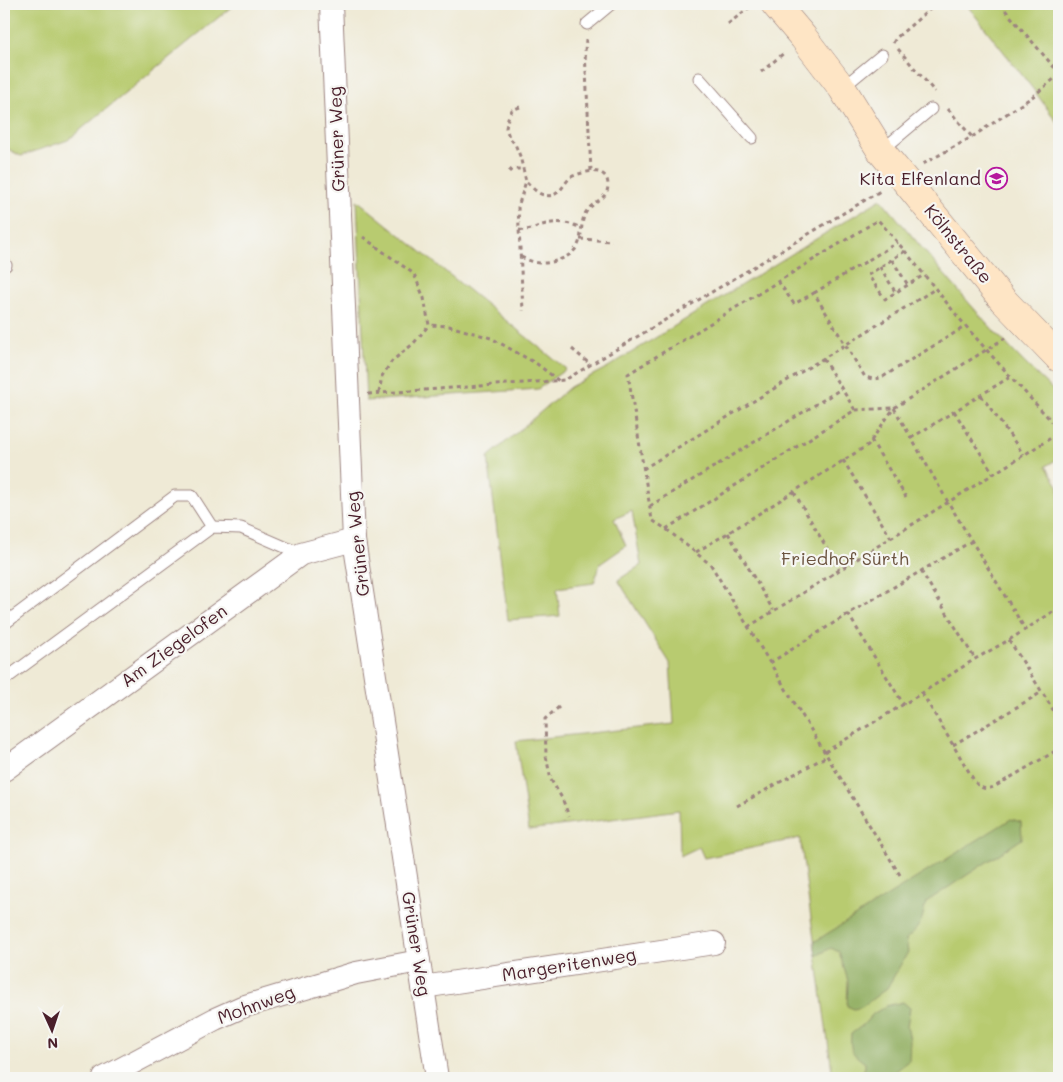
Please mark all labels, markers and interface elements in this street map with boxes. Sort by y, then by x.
street label: Grüner Weg [322,86,350,192]
place label: Kita Elfenland [860,166,981,190]
school or university icon: Kita Elfenland [985,167,1009,191]
street label: Kölnstraße [919,199,998,288]
street label: Grüner Weg [340,490,374,598]
park label: Friedhof Sürth [781,546,909,570]
street label: Am Ziegelofen [115,598,232,692]
street label: Grüner Weg [397,890,437,998]
street label: Margeritenweg [500,942,638,986]
street label: Mohnweg [214,979,298,1029]
north arrow [28,1004,78,1054]
text: N [47,1034,59,1053]

